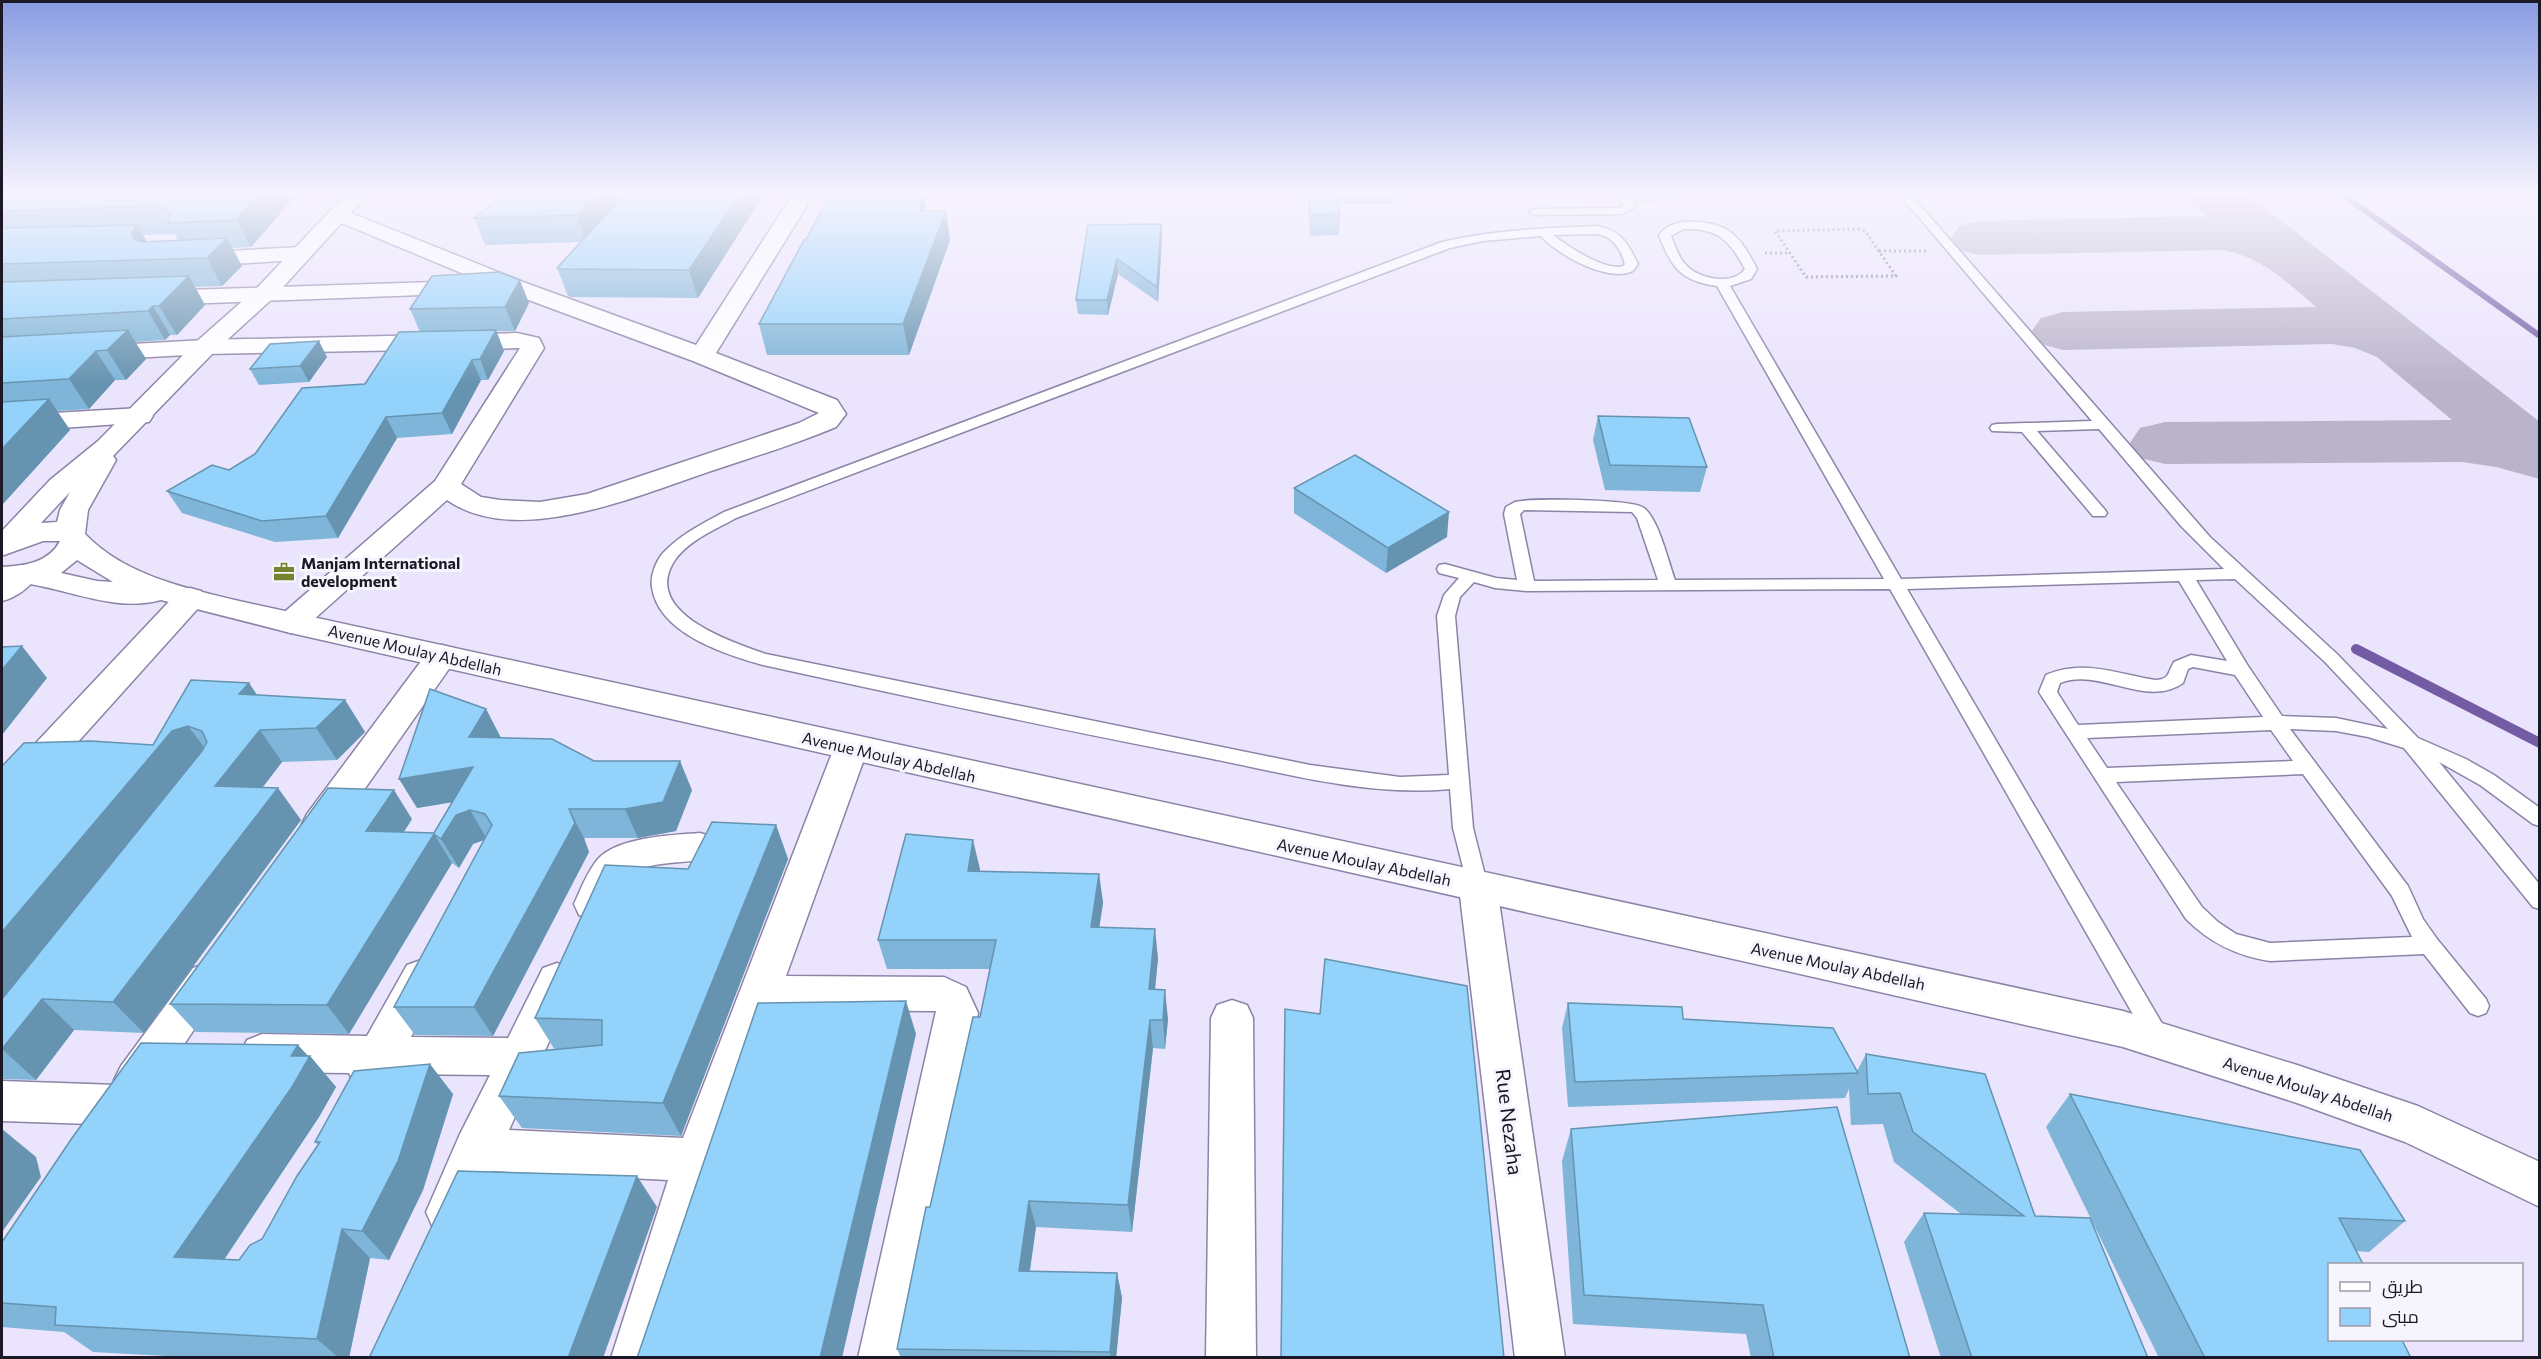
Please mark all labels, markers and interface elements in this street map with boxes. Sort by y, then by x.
place label: Manjam International development [301,553,460,590]
office icon: Manjam International development [272,560,296,584]
street label: Avenue Moulay Abdellah [326,620,504,679]
street label: Avenue Moulay Abdellah [800,727,978,786]
street label: Avenue Moulay Abdellah [1275,834,1453,889]
street label: Avenue Moulay Abdellah [1749,938,1927,993]
street label: Avenue Moulay Abdellah [2221,1052,2396,1125]
street label: Rue Nezaha [1492,1067,1528,1176]
legend [2328,1263,2523,1341]
text: طريق [2382,1275,2423,1299]
text: مبنى [2382,1305,2419,1328]

